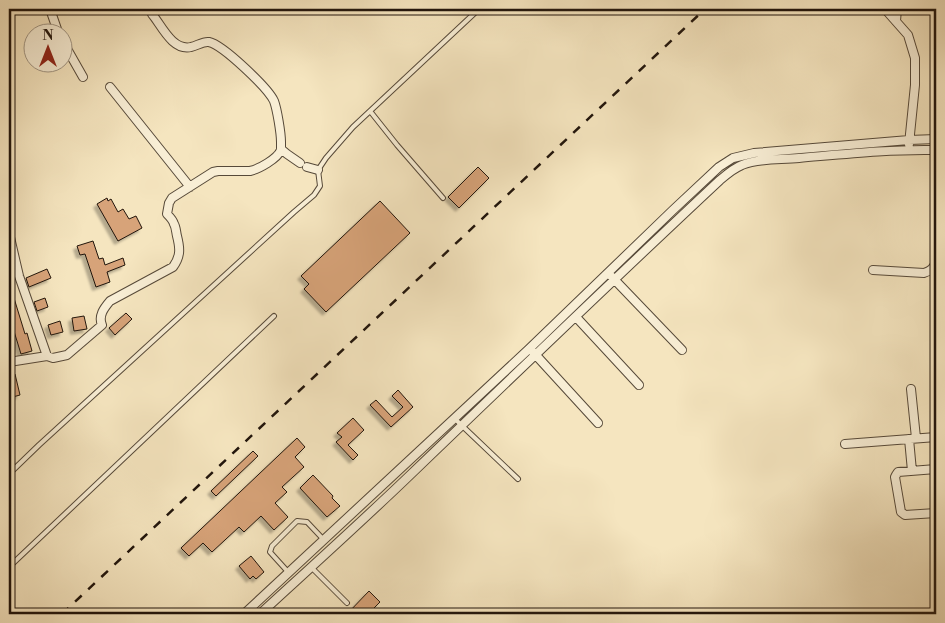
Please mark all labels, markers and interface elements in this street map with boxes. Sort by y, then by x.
north arrow [22,22,72,72]
text: N [42,27,54,45]

